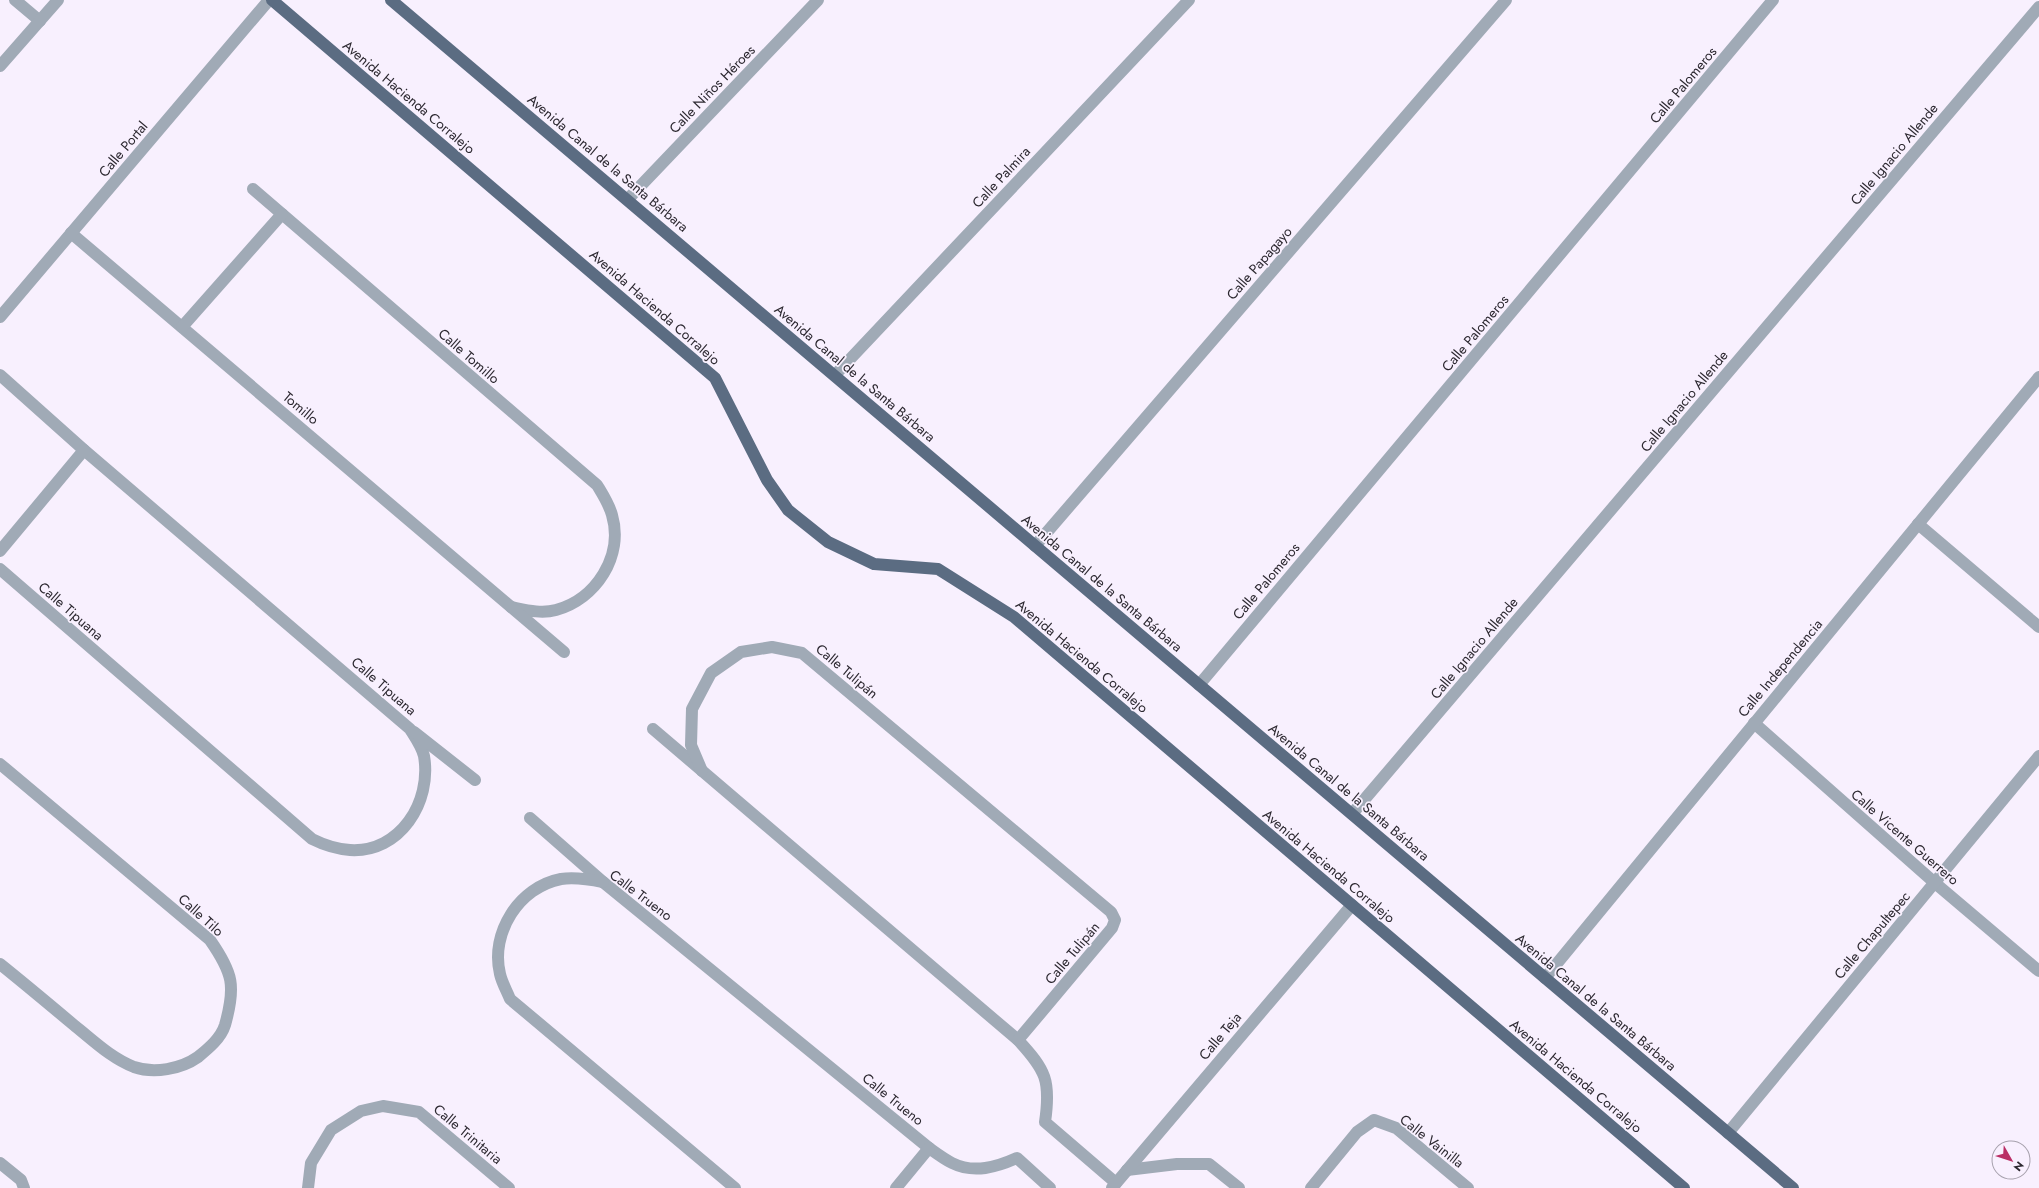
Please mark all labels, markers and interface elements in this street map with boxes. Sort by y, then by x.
street label: Avenida Hacienda Corralejo [338,36,480,159]
street label: Calle Niños Héroes [665,40,760,138]
street label: Calle Palomeros [1645,42,1721,128]
street label: Avenida Canal de la Santa Bárbara [523,90,693,236]
street label: Calle Ignacio Allende [1845,99,1943,209]
street label: Calle Portal [94,117,152,181]
street label: Calle Palmira [967,142,1035,212]
street label: Calle Papagayo [1222,222,1297,304]
street label: Avenida Hacienda Corralejo [585,245,725,370]
street label: Calle Palomeros [1437,290,1513,376]
street label: Avenida Canal de la Santa Bárbara [770,300,940,446]
street label: Calle Tomillo [434,324,504,389]
street label: Calle Ignacio Allende [1635,346,1733,456]
street label: Tomillo [279,387,324,429]
street label: Avenida Canal de la Santa Bárbara [1017,510,1187,656]
street label: Calle Palomeros [1228,538,1304,624]
street label: Calle Tipuana [34,577,108,645]
street label: Calle Ignacio Allende [1425,593,1523,703]
street label: Avenida Hacienda Corralejo [1011,595,1153,718]
street label: Calle Independencia [1733,615,1827,721]
street label: Calle Tulipán [811,639,883,703]
street label: Calle Tipuana [347,652,421,720]
street label: Avenida Canal de la Santa Bárbara [1264,719,1434,865]
street label: Calle Vicente Guerrero [1847,784,1964,890]
street label: Avenida Hacienda Corralejo [1258,805,1400,928]
street label: Calle Trueno [605,865,677,925]
street label: Calle Chapultepec [1829,887,1915,983]
street label: Calle Tilo [174,889,228,941]
street label: Calle Tulipán [1040,917,1104,989]
street label: Avenida Canal de la Santa Bárbara [1511,929,1681,1075]
street label: Calle Teja [1194,1008,1246,1064]
street label: Avenida Hacienda Corralejo [1505,1015,1647,1138]
street label: Calle Trueno [858,1068,928,1130]
street label: Calle Trinitaria [429,1099,507,1169]
street label: Calle Vainilla [1396,1110,1468,1172]
north arrow [1991,1140,2031,1180]
text: N [2010,1158,2028,1175]

